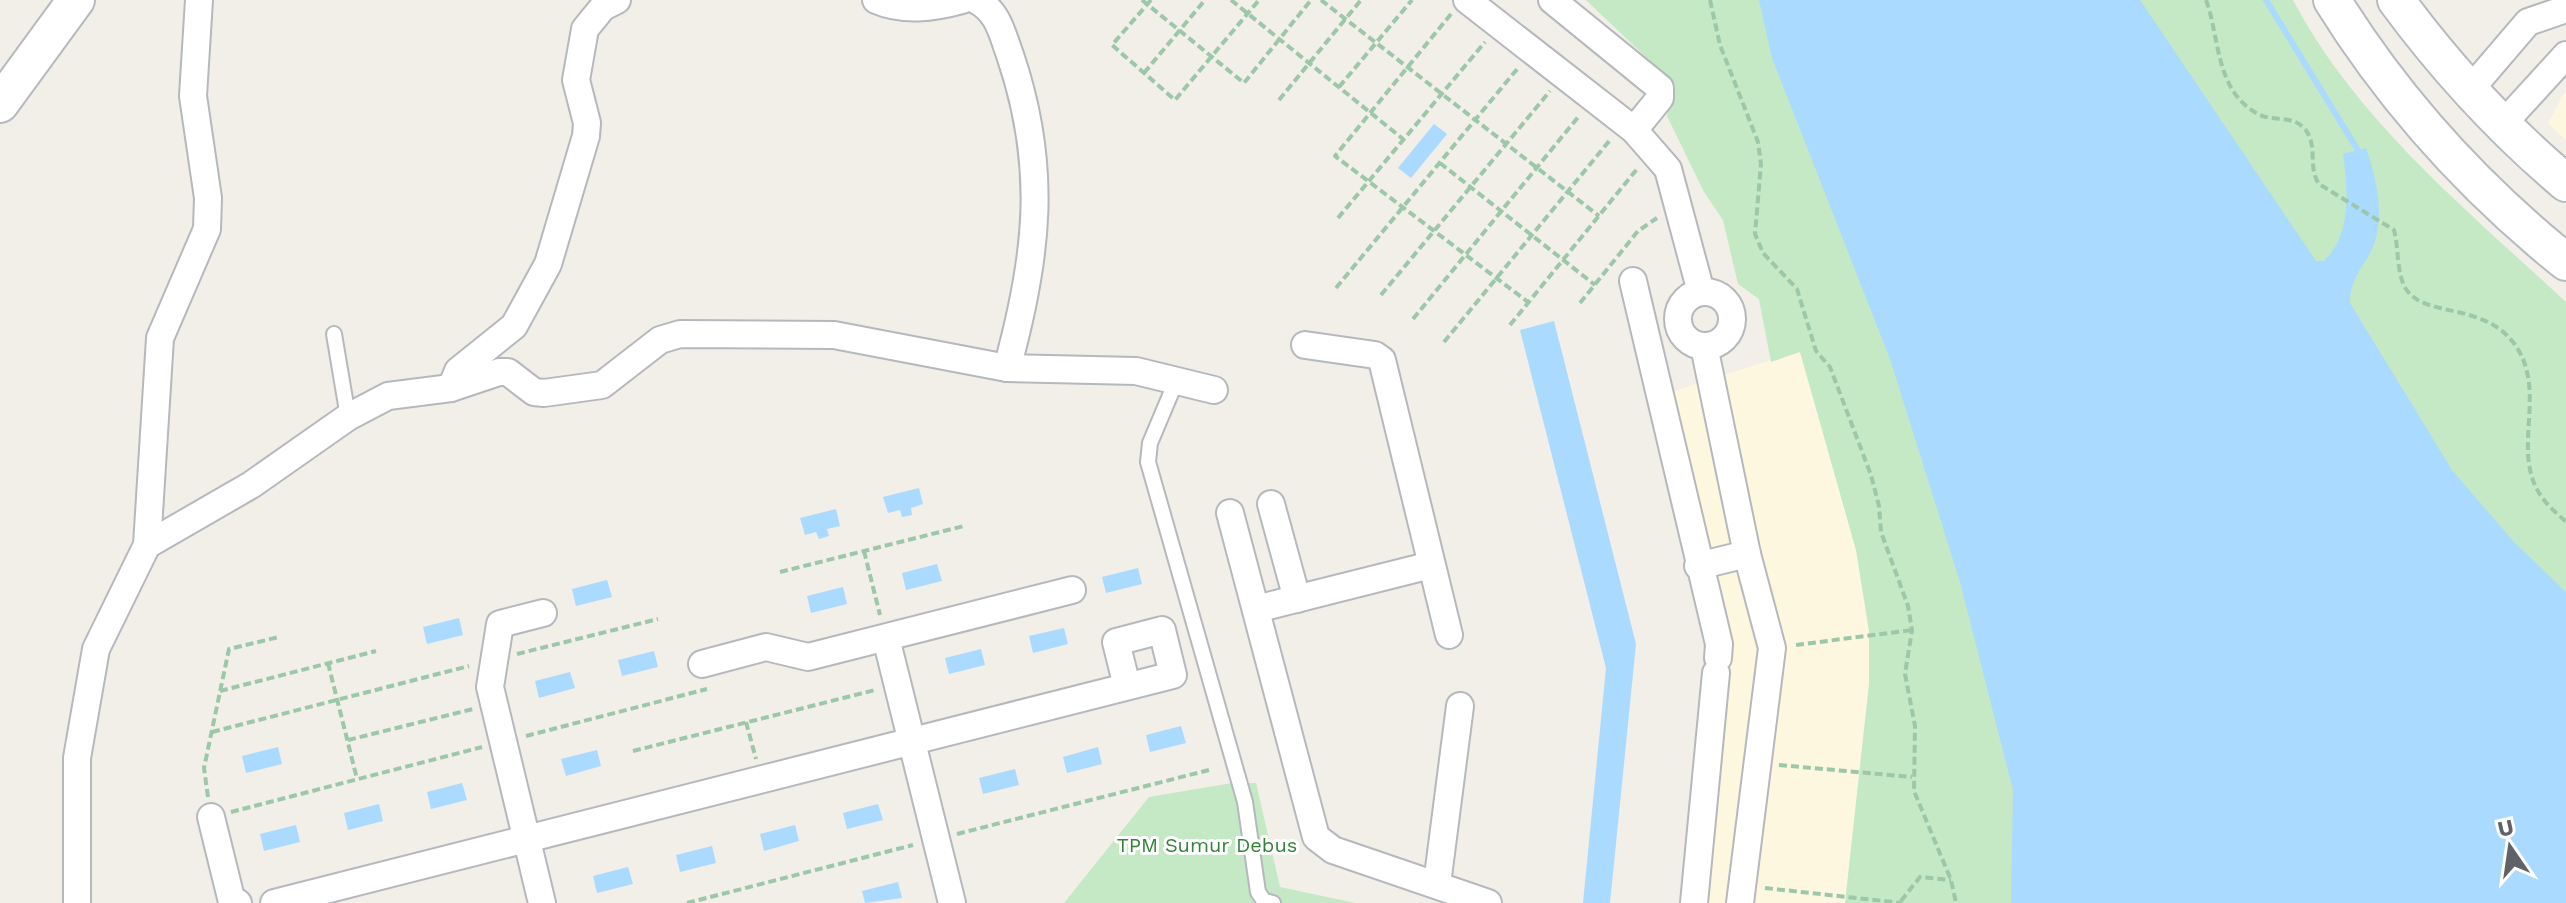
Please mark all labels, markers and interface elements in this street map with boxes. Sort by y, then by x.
north arrow [2470,807,2550,887]
text: U [2495,814,2516,842]
park label: TPM Sumur Debus [1117,833,1297,857]

